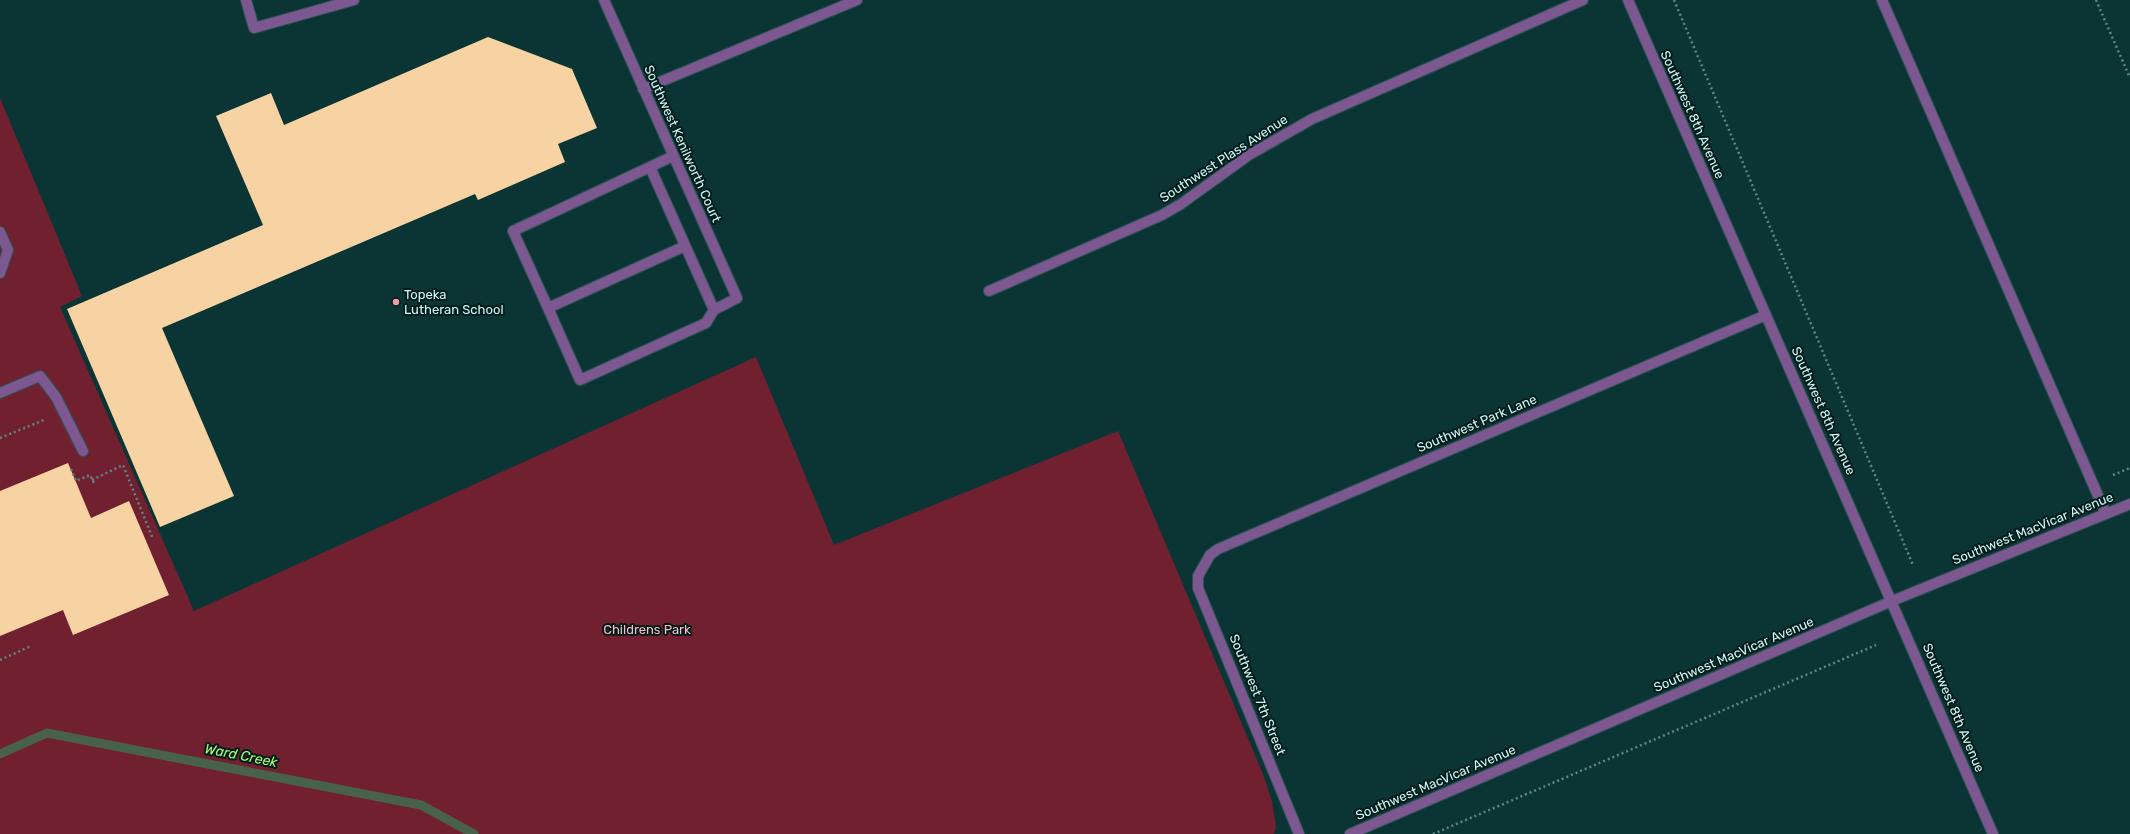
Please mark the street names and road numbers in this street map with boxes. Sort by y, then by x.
street label: Southwest 8th Avenue [1657,48,1727,182]
street label: Southwest Kenilworth Court [640,63,724,225]
street label: Southwest Plass Avenue [1157,112,1291,206]
street label: Southwest 8th Avenue [1788,344,1858,478]
street label: Southwest Park Lane [1415,392,1539,456]
street label: Southwest MacVicar Avenue [1950,489,2116,569]
street label: Southwest MacVicar Avenue [1652,614,1816,696]
street label: Southwest 7th Street [1226,632,1288,758]
street label: Southwest 8th Avenue [1919,641,1987,775]
street label: Southwest MacVicar Avenue [1354,742,1518,824]

